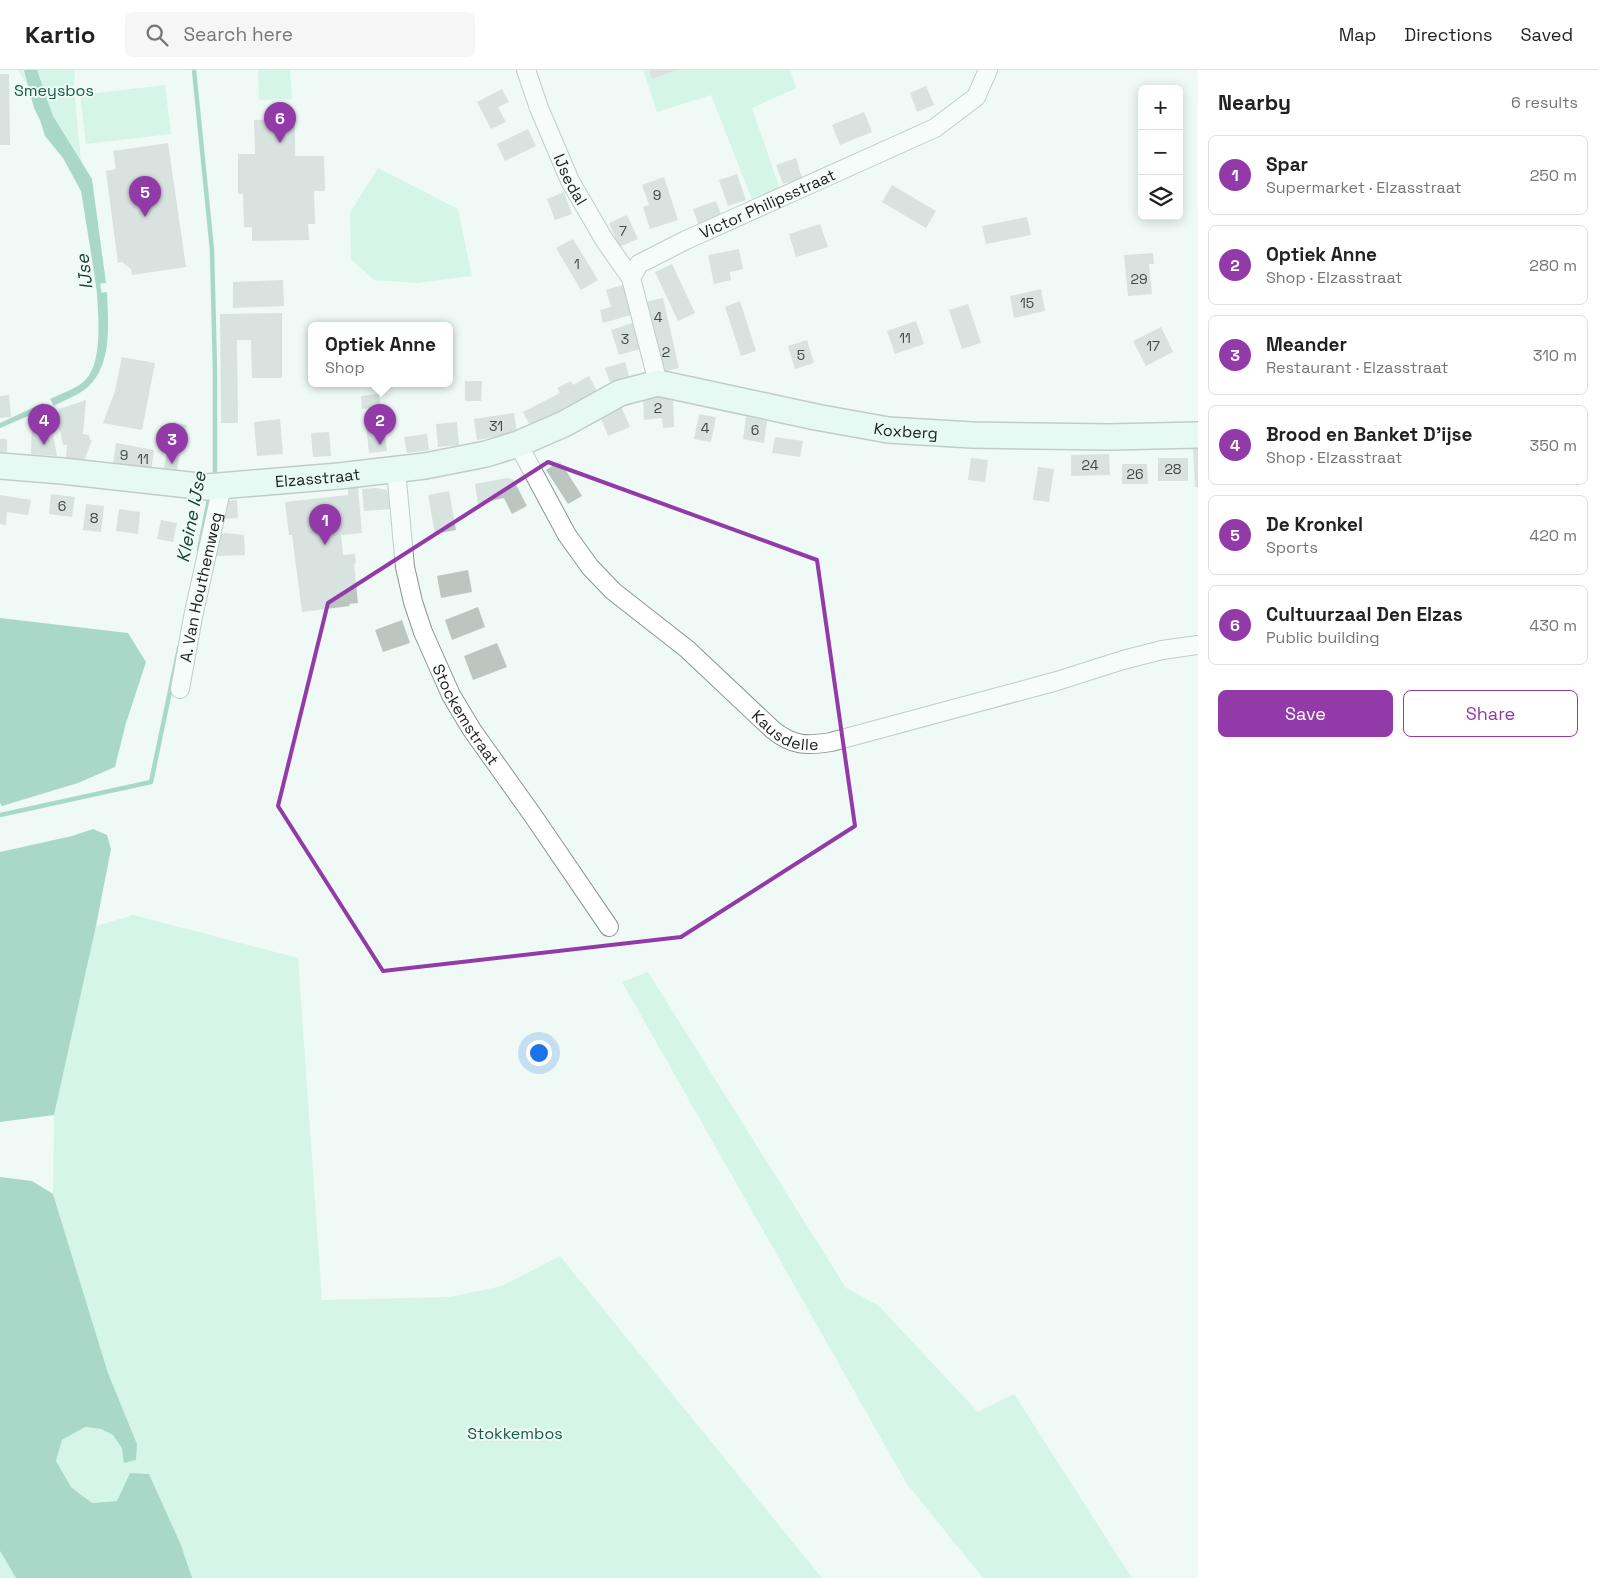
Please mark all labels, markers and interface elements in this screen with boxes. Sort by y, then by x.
search box [125,12,475,57]
text: Kartio [25,19,95,50]
icon: search [143,21,171,49]
text: Search here [183,22,293,47]
text: Map [1339,23,1376,46]
text: Directions [1404,23,1493,46]
text: Saved [1521,23,1573,46]
park label: Smeysbos [14,80,94,101]
map controls [1138,85,1183,220]
button: + [1138,85,1183,130]
text: Nearby [1218,89,1291,116]
text: 6 results [1511,92,1578,113]
pin: 6 [264,102,296,143]
button: − [1138,130,1183,175]
street label: IJsedal [549,150,592,209]
text: Spar [1266,152,1308,177]
street label: Victor Philipsstraat [696,164,839,243]
text: 1 [1231,165,1239,186]
text: 250 m [1530,165,1577,186]
button: layers [1138,175,1183,220]
pin: 5 [129,176,161,217]
text: Supermarket · Elzasstraat [1266,177,1462,198]
house number: 9 [653,186,661,204]
house number: 7 [619,222,627,240]
text: Optiek Anne [1266,242,1377,267]
water label: IJse [70,252,98,291]
house number: 1 [574,255,580,273]
text: 2 [1230,255,1240,276]
text: 280 m [1529,255,1577,276]
text: Shop · Elzasstraat [1266,267,1402,288]
house number: 29 [1131,270,1147,288]
house number: 15 [1020,294,1034,312]
house number: 4 [654,308,663,326]
popup [308,322,453,387]
house number: 11 [899,329,911,347]
house number: 3 [621,330,629,348]
text: Optiek Anne [325,332,436,357]
text: Meander [1266,332,1347,357]
house number: 17 [1146,337,1160,355]
house number: 2 [662,343,670,361]
text: 3 [1230,345,1240,366]
text: 310 m [1533,345,1577,366]
house number: 5 [797,346,805,364]
text: Shop [325,357,365,378]
text: Restaurant · Elzasstraat [1266,357,1448,378]
house number: 2 [654,399,662,417]
pin: 4 [28,404,60,445]
pin: 2 [364,404,396,445]
house number: 31 [489,417,503,435]
street label: Koxberg [872,417,939,443]
house number: 4 [701,419,710,437]
house number: 6 [751,421,759,439]
text: Brood en Banket D'ijse [1266,422,1472,447]
pin: 3 [156,423,188,464]
text: 4 [1230,435,1240,456]
text: 350 m [1530,435,1577,456]
house number: 9 [120,446,128,464]
text: Shop · Elzasstraat [1266,447,1402,468]
house number: 11 [137,450,149,468]
house number: 24 [1082,456,1099,474]
house number: 28 [1164,460,1182,478]
street label: Elzasstraat [274,463,361,492]
house number: 26 [1126,465,1144,483]
water label: Kleine IJse [171,468,211,564]
house number: 6 [58,497,66,515]
pin: 1 [309,504,341,545]
house number: 8 [90,509,99,527]
street label: A. Van Houthemweg [175,510,226,664]
text: De Kronkel [1266,512,1363,537]
text: 5 [1230,525,1240,546]
text: 420 m [1529,525,1577,546]
text: Sports [1266,537,1318,558]
text: Cultuurzaal Den Elzas [1266,602,1463,627]
text: 6 [1230,615,1240,636]
text: 430 m [1529,615,1577,636]
text: Public building [1266,627,1379,648]
street label: Stockemstraat [428,660,504,769]
button: Save [1218,690,1393,737]
button: Share [1403,690,1578,737]
street label: Kausdelle [747,705,819,755]
your location [526,1040,552,1066]
park label: Stokkembos [467,1423,563,1444]

